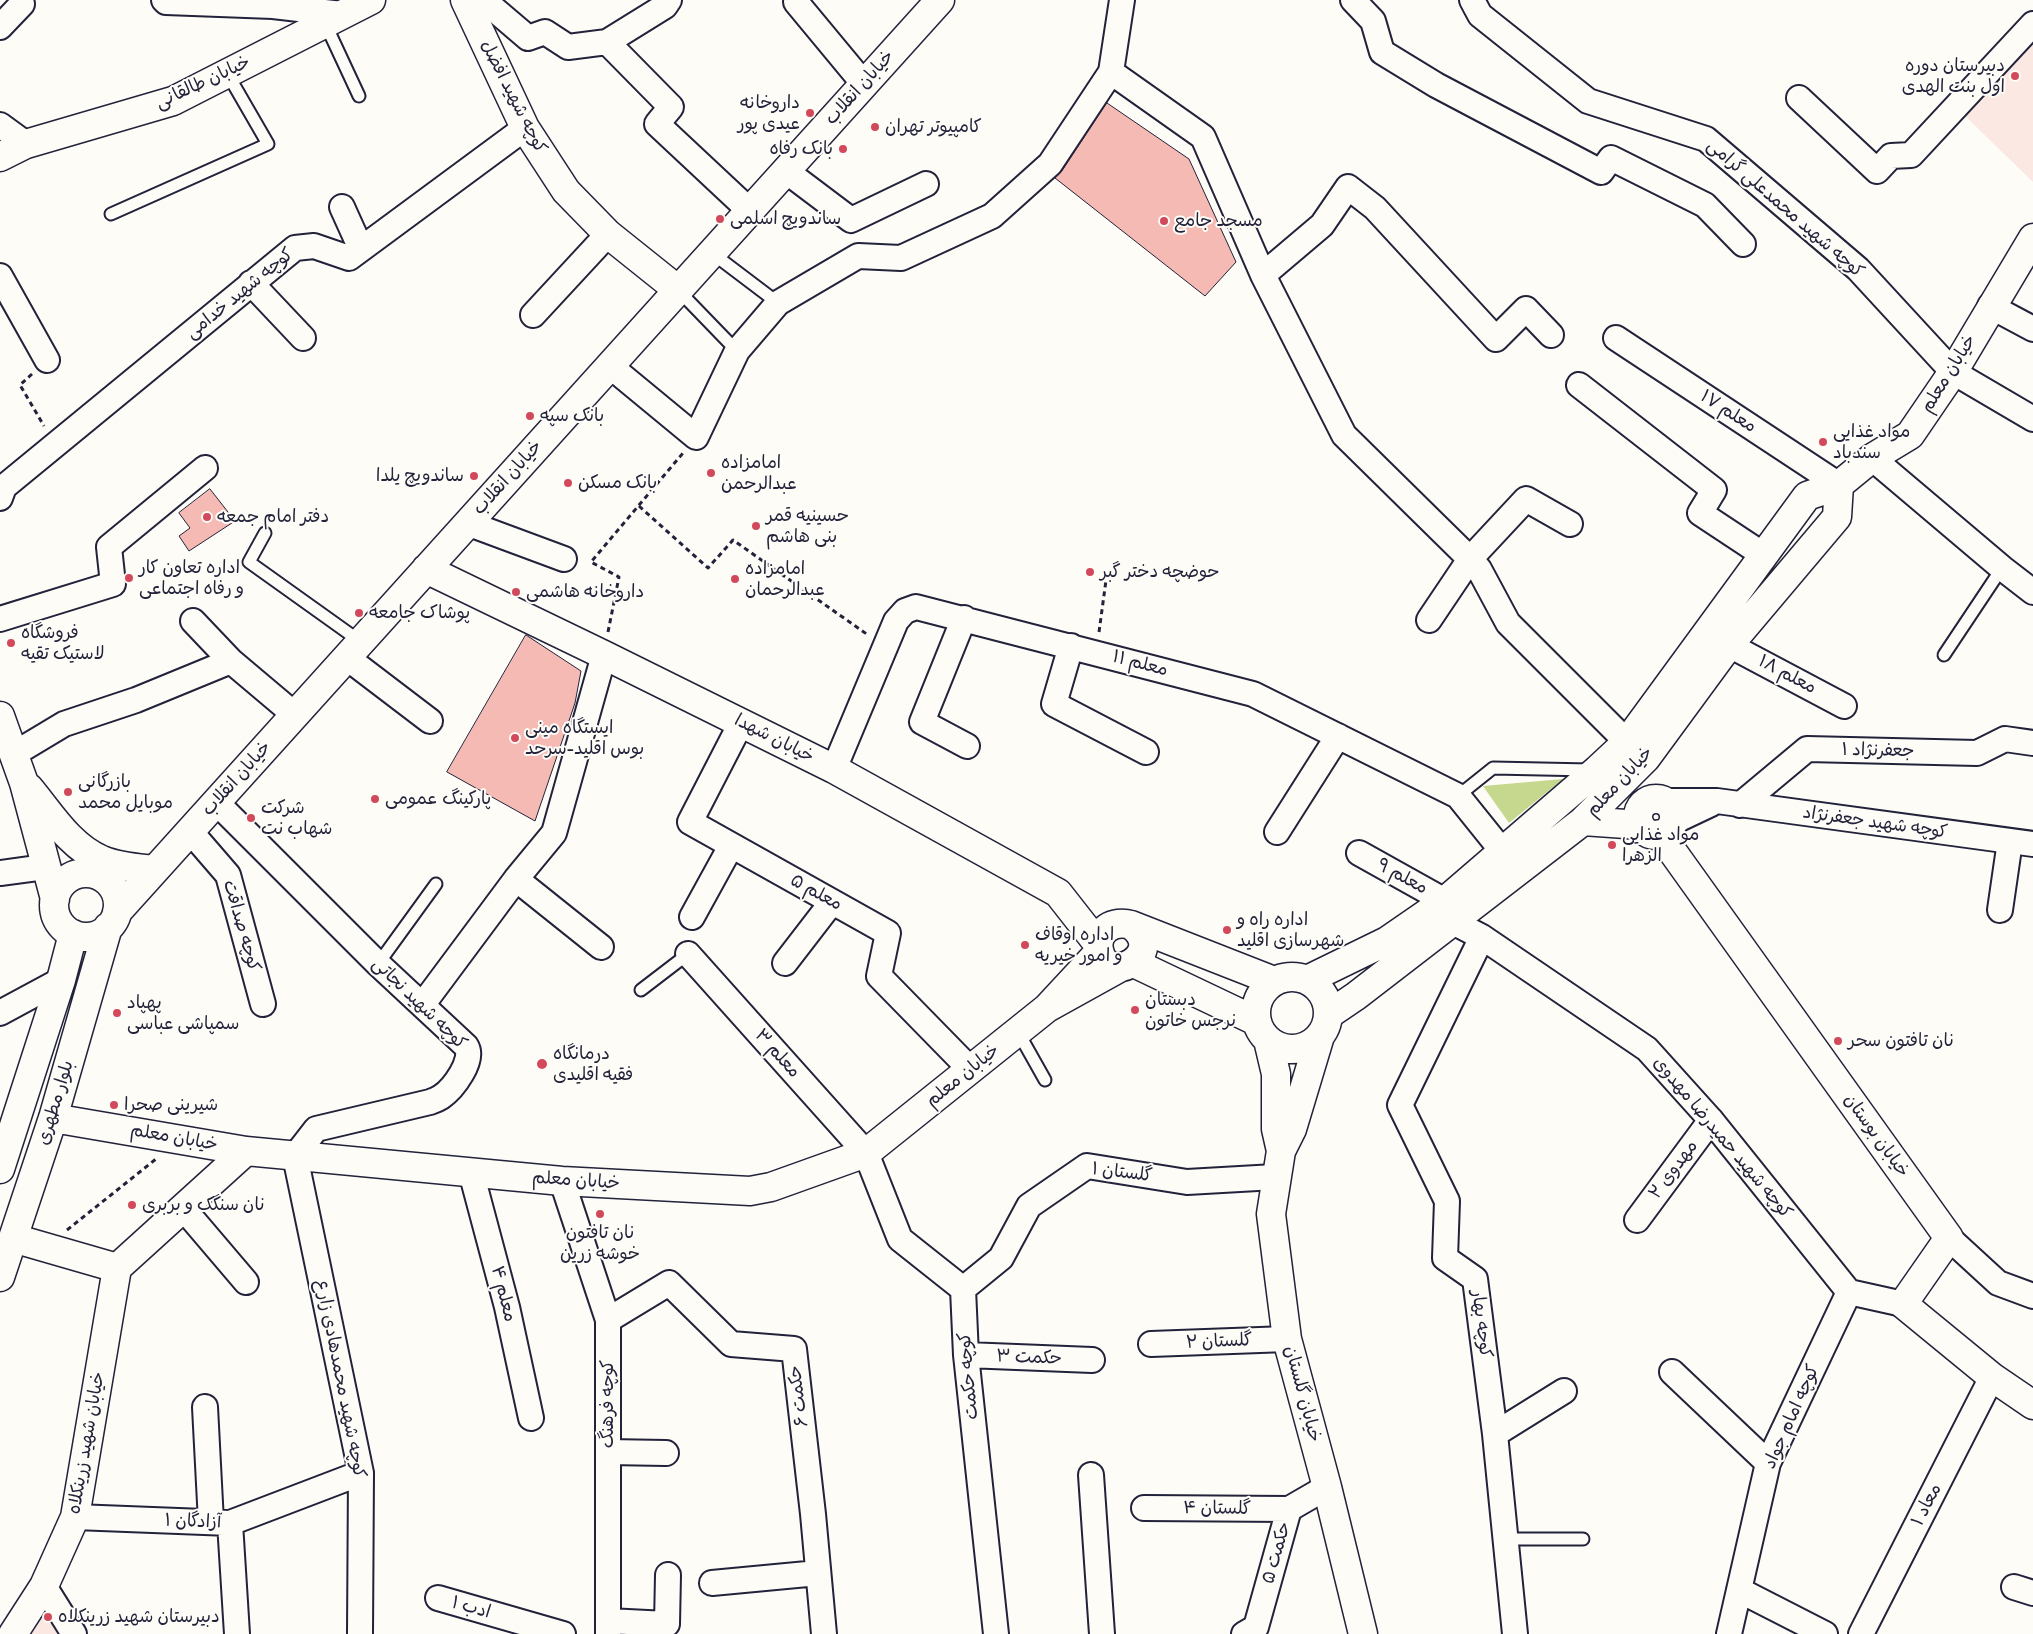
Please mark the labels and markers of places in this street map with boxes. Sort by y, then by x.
place label: دبیرستان دوره اول بنت الهدی [1902,55,2005,98]
marker: دبیرستان دوره اول بنت الهدی [2009,70,2021,82]
place label: داروخانه عیدی پور [738,92,800,134]
marker: داروخانه عیدی پور [804,107,816,119]
place label: کامپیوتر تهران [885,116,982,138]
marker: کامپیوتر تهران [869,121,881,133]
place label: بانک رفاه [769,138,833,160]
marker: بانک رفاه [837,143,849,155]
place label: ساندویچ اسلمی [730,208,841,230]
place label: مسجد جامع [1174,210,1263,232]
marker: ساندویچ اسلمی [714,213,726,225]
marker: مسجد جامع [1158,215,1170,227]
place label: بانک سپه [540,405,604,427]
marker: بانک سپه [524,410,536,422]
place label: مواد غذایی سندباد [1833,421,1910,464]
marker: مواد غذایی سندباد [1817,436,1829,448]
place label: امامزاده عبدالرحمن [721,452,797,494]
place label: ساندویچ یلدا [376,465,464,487]
marker: امامزاده عبدالرحمن [705,467,717,479]
marker: ساندویچ یلدا [468,470,480,482]
place label: بانک مسکن [578,472,657,494]
marker: بانک مسکن [562,477,574,489]
place label: حسینیه قمر بنی هاشم [766,505,849,548]
place label: دفتر امام جمعه [217,506,329,528]
marker: دفتر امام جمعه [201,511,213,523]
marker: حسینیه قمر بنی هاشم [750,520,762,532]
place label: اداره تعاون کار و رفاه اجتماعی [139,557,244,600]
place label: امامزاده عبدالرحمان [745,558,825,600]
place label: حوضچه دختر گبر [1100,561,1220,583]
marker: حوضچه دختر گبر [1084,566,1096,578]
marker: اداره تعاون کار و رفاه اجتماعی [123,572,135,584]
marker: امامزاده عبدالرحمان [729,573,741,585]
place label: داروخانه هاشمی [526,581,644,603]
marker: داروخانه هاشمی [510,586,522,598]
place label: پوشاک جامعه [369,602,470,624]
marker: پوشاک جامعه [353,607,365,619]
place label: فروشگاه لاستیک تقیه [21,622,105,664]
marker: فروشگاه لاستیک تقیه [5,637,17,649]
place label: ایستگاه مینی بوس اقلید-سرحد [525,717,644,760]
marker: ایستگاه مینی بوس اقلید-سرحد [509,732,521,744]
place label: بازرگانی موبایل محمد [78,771,173,814]
marker: بازرگانی موبایل محمد [62,786,74,798]
place label: پارکینگ عمومی [385,788,491,810]
marker: پارکینگ عمومی [369,793,381,805]
place label: شرکت شهاب نت [261,797,332,840]
marker: شرکت شهاب نت [245,812,257,824]
place label: مواد غذایی الزهرا [1622,824,1699,866]
marker: مواد غذایی الزهرا [1606,839,1618,851]
place label: اداره راه و شهرسازی اقلید [1237,909,1344,952]
place label: اداره اوقاف و امور خیریه [1035,924,1123,966]
marker: اداره راه و شهرسازی اقلید [1221,924,1233,936]
marker: اداره اوقاف و امور خیریه [1019,939,1031,951]
place label: دبستان نرجس خاتون [1145,989,1236,1032]
place label: پهپاد سمپاشی عباسی [127,992,239,1034]
marker: دبستان نرجس خاتون [1129,1004,1141,1016]
marker: پهپاد سمپاشی عباسی [111,1007,123,1019]
place label: نان تافتون سحر [1848,1030,1954,1052]
marker: نان تافتون سحر [1832,1035,1844,1047]
place label: درمانگاه فقیه اقلیدی [553,1043,633,1086]
marker: درمانگاه فقیه اقلیدی [535,1057,549,1071]
place label: شیرینی صحرا [124,1094,218,1116]
marker: شیرینی صحرا [108,1099,120,1111]
place label: نان سنگک و بربری [142,1194,265,1216]
marker: نان سنگک و بربری [126,1199,138,1211]
marker: نان تافتون خوشه زرین [594,1208,606,1220]
place label: نان تافتون خوشه زرین [560,1222,640,1264]
place label: دبیرستان شهید زرینکلاه [58,1606,220,1628]
marker: دبیرستان شهید زرینکلاه [42,1611,54,1623]

